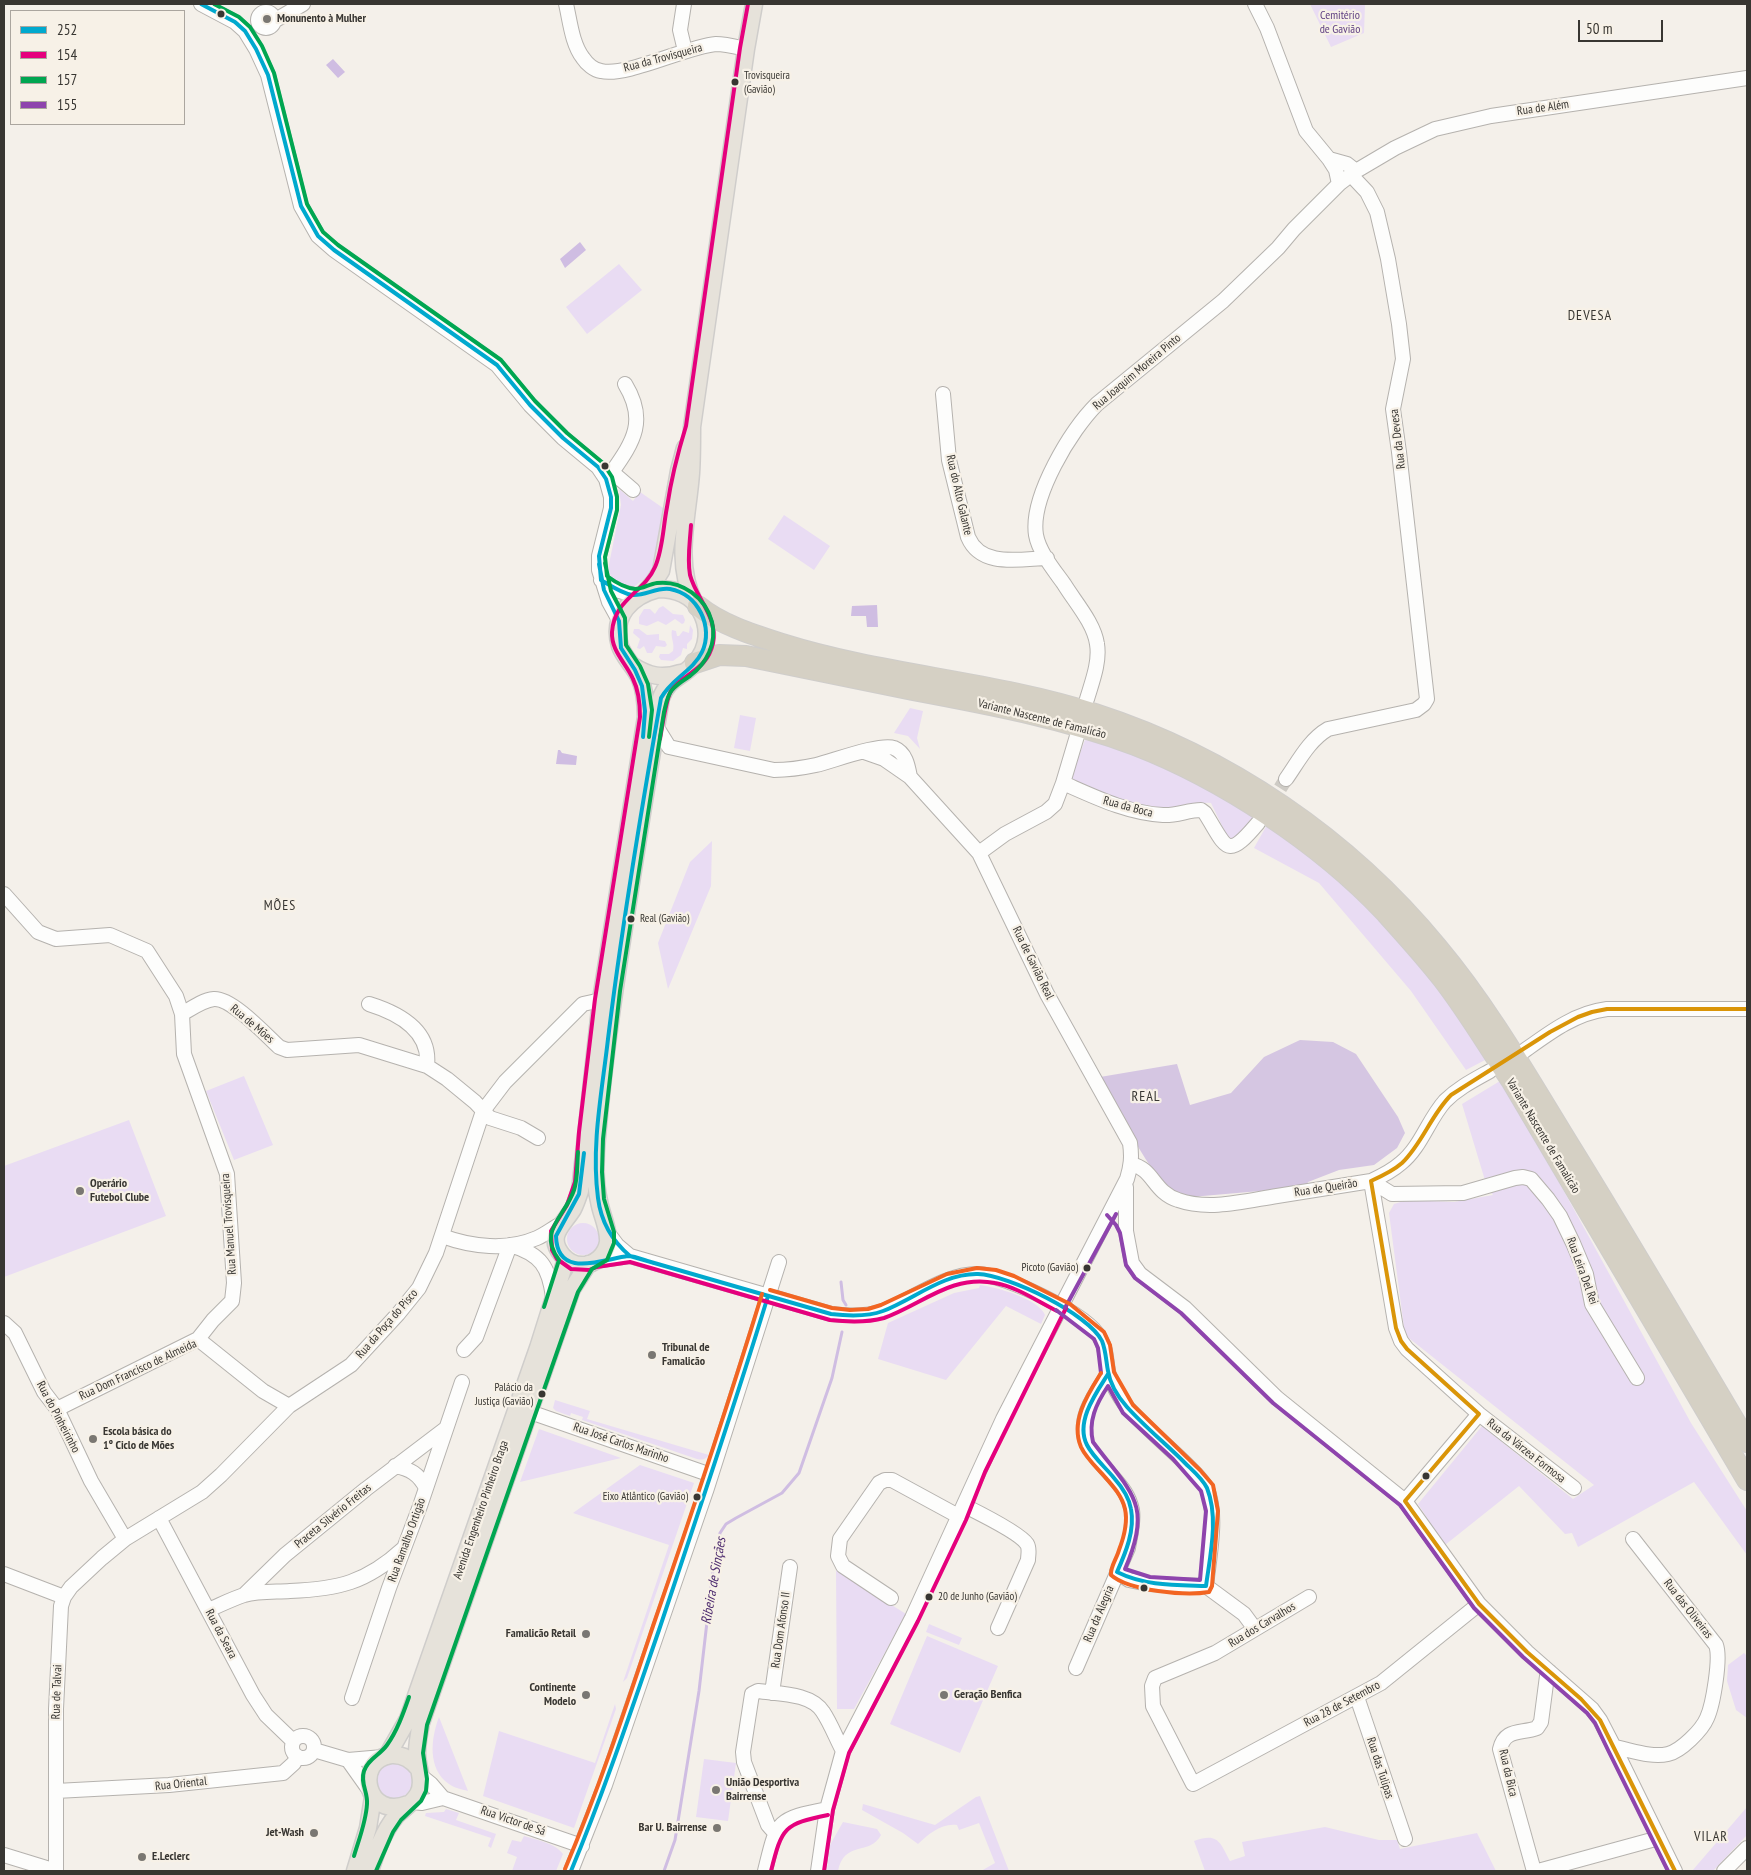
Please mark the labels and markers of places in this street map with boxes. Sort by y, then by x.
unlabelled marker [216,9,226,19]
place label: Monunento à Mulher [277,12,366,26]
marker: Monunento à Mulher [261,13,273,25]
place label: Trovisqueira (Gavião) [744,69,790,95]
marker: Trovisqueira (Gavião) [730,77,740,87]
unlabelled marker [600,461,610,471]
place label: Real (Gavião) [640,912,689,926]
marker: Real (Gavião) [626,914,636,924]
place label: Operário Futebol Clube [90,1177,149,1205]
marker: Operário Futebol Clube [74,1185,86,1197]
place label: Picoto (Gavião) [1021,1261,1078,1275]
marker: Picoto (Gavião) [1082,1263,1092,1273]
place label: Tribunal de Famalicão [662,1341,710,1369]
marker: Tribunal de Famalicão [646,1349,658,1361]
place label: Palácio da Justiça (Gavião) [475,1381,533,1407]
marker: Palácio da Justiça (Gavião) [537,1389,547,1399]
place label: Escola básica do 1º Ciclo de Mões [103,1425,174,1453]
marker: Escola básica do 1º Ciclo de Mões [87,1433,99,1445]
unlabelled marker [1421,1471,1431,1481]
place label: Eixo Atlântico (Gavião) [603,1490,688,1504]
marker: Eixo Atlântico (Gavião) [692,1492,702,1502]
unlabelled marker [1139,1583,1149,1593]
place label: 20 de Junho (Gavião) [938,1590,1017,1604]
marker: 20 de Junho (Gavião) [924,1592,934,1602]
place label: Famalicão Retail [506,1627,576,1641]
marker: Famalicão Retail [580,1628,592,1640]
place label: Continente Modelo [529,1681,576,1709]
place label: Geração Benfica [954,1688,1022,1702]
marker: Continente Modelo [580,1689,592,1701]
marker: Geração Benfica [938,1689,950,1701]
place label: União Desportiva Bairrense [726,1776,799,1804]
marker: União Desportiva Bairrense [710,1784,722,1796]
place label: Bar U. Bairrense [639,1821,707,1835]
marker: Bar U. Bairrense [711,1822,723,1834]
place label: Jet-Wash [266,1826,304,1840]
marker: Jet-Wash [308,1827,320,1839]
place label: E.Leclerc [152,1850,190,1864]
marker: E.Leclerc [136,1851,148,1863]

